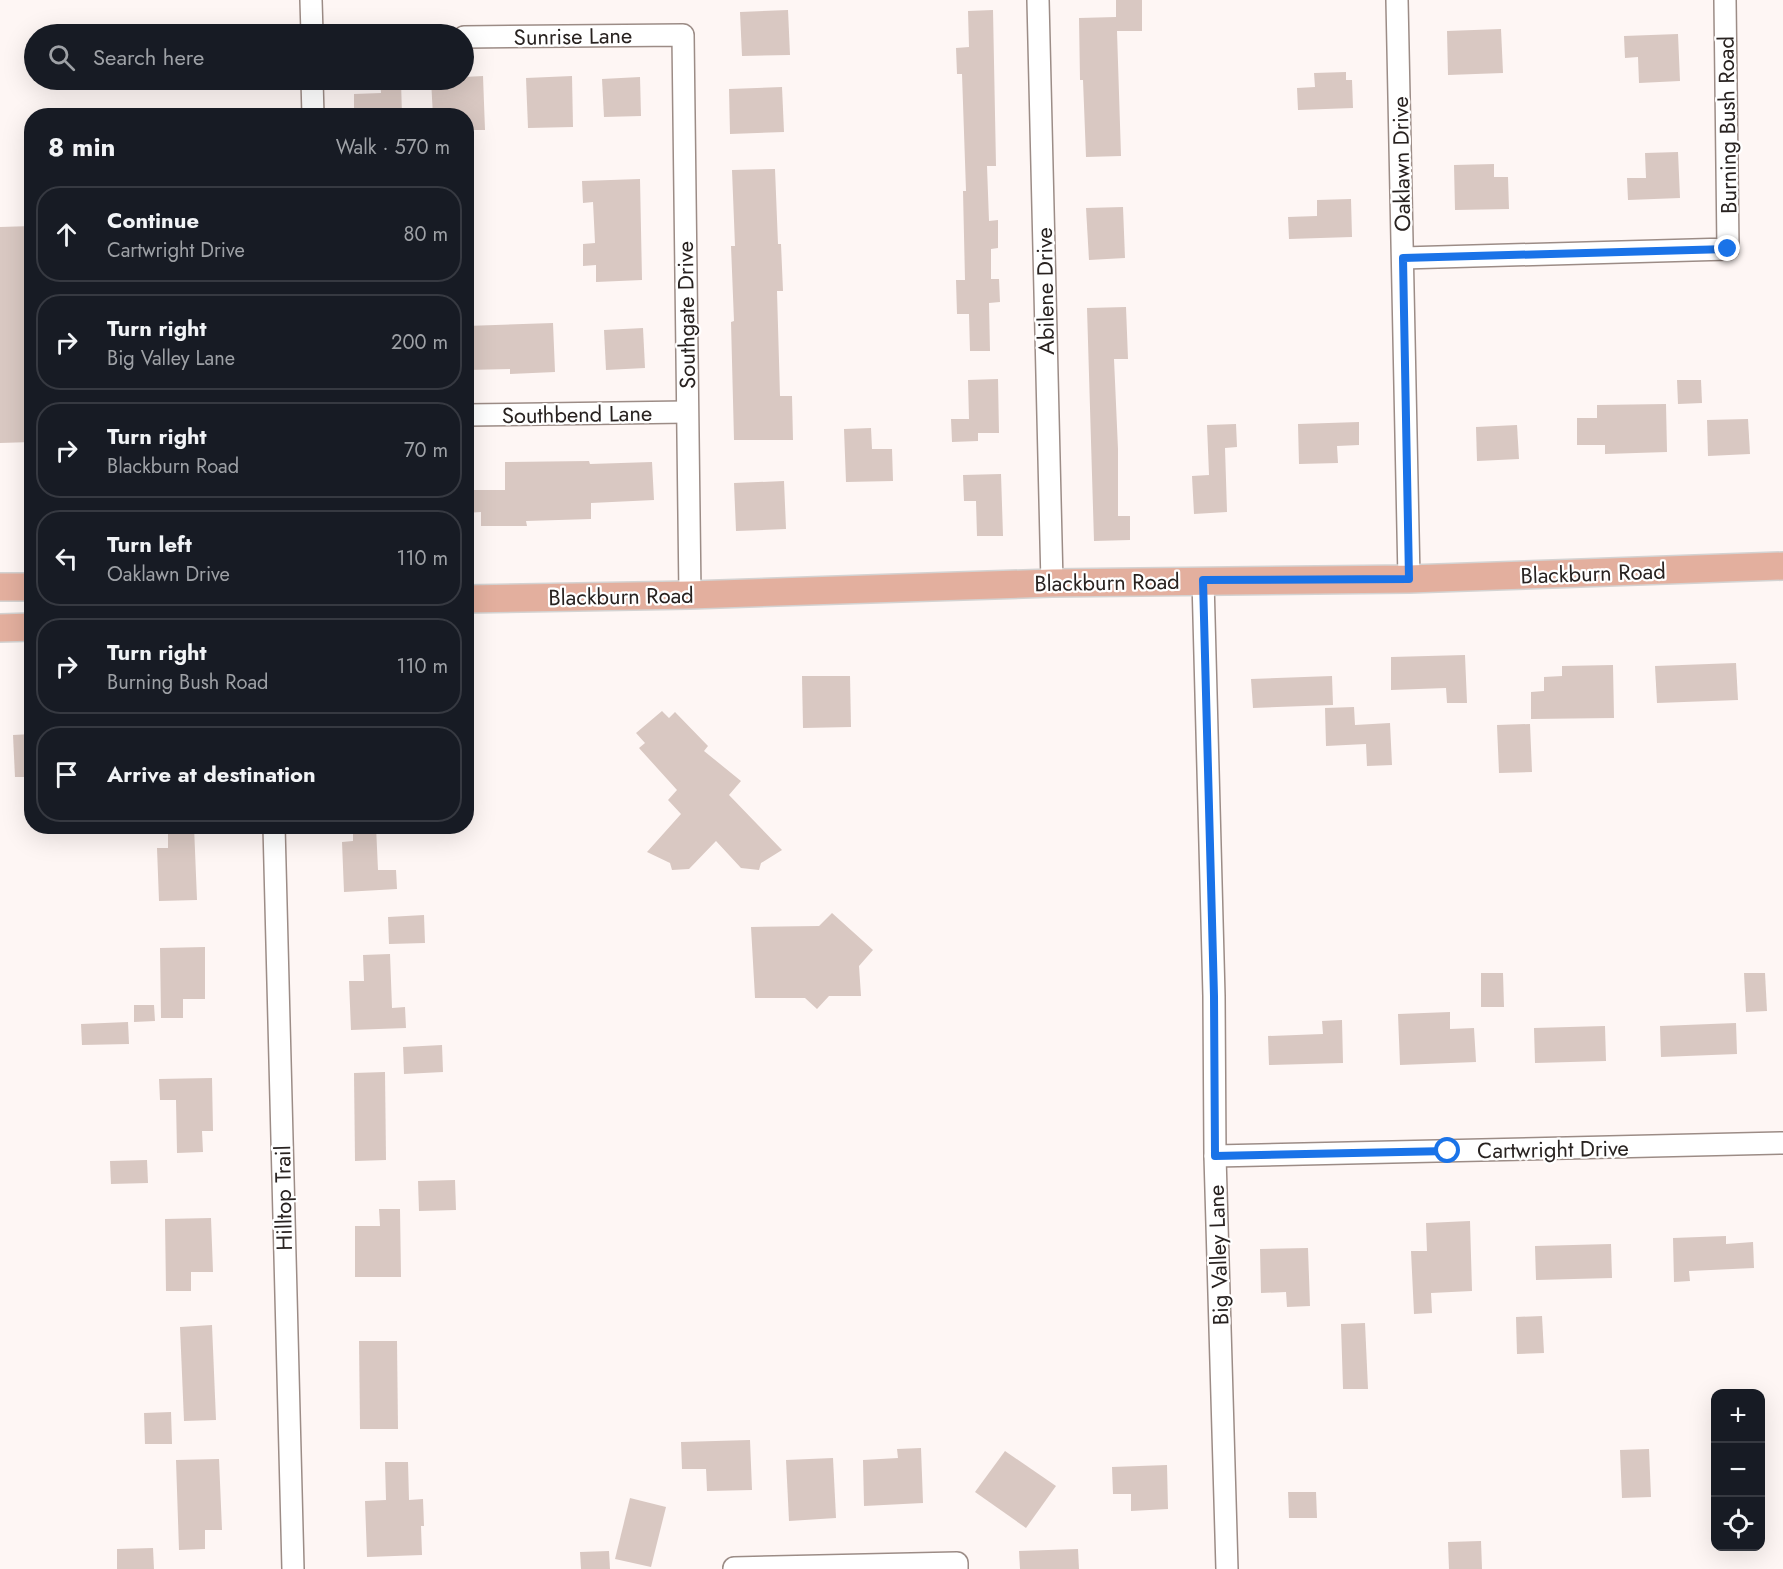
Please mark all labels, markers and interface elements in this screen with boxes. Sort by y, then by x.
street label: Sunrise Lane [513,19,633,53]
search box [24,24,474,90]
street label: Burning Bush Road [1709,36,1745,214]
icon: search [45,41,78,74]
text: Search here [93,41,204,73]
street label: Oaklawn Drive [1384,96,1418,232]
text: 8 min [48,128,116,166]
text: Walk · 570 m [336,133,450,162]
text: Continue [107,204,199,236]
icon: ahead [50,218,83,251]
text: 80 m [403,220,448,249]
street label: Abilene Drive [1028,227,1062,355]
route end [1714,235,1740,261]
text: Cartwright Drive [107,236,245,265]
street label: Southgate Drive [669,241,703,389]
text: Turn right [107,312,207,344]
icon: right [50,326,83,359]
text: 200 m [391,328,448,357]
text: Big Valley Lane [107,344,235,373]
street label: Southbend Lane [502,397,652,431]
text: Turn right [107,420,207,452]
icon: right [50,434,83,467]
text: 70 m [404,436,448,465]
text: Blackburn Road [107,452,239,481]
text: Turn left [107,528,192,560]
icon: left [50,542,83,575]
text: 110 m [396,544,448,573]
street label: Blackburn Road [1520,554,1666,592]
text: Oaklawn Drive [107,560,230,589]
street label: Blackburn Road [1034,565,1180,599]
street label: Blackburn Road [548,579,694,613]
text: Turn right [107,636,207,668]
icon: right [50,650,83,683]
text: 110 m [396,652,448,681]
text: Burning Bush Road [107,668,268,697]
icon: arrive [50,758,83,791]
text: Arrive at destination [107,758,316,790]
street label: Cartwright Drive [1477,1132,1629,1166]
route start [1434,1137,1460,1163]
street label: Hilltop Trail [266,1145,300,1251]
street label: Big Valley Lane [1200,1184,1236,1326]
map controls [1711,1389,1765,1551]
button: + [1711,1389,1765,1443]
button: − [1711,1443,1765,1497]
button: locate [1711,1497,1765,1551]

